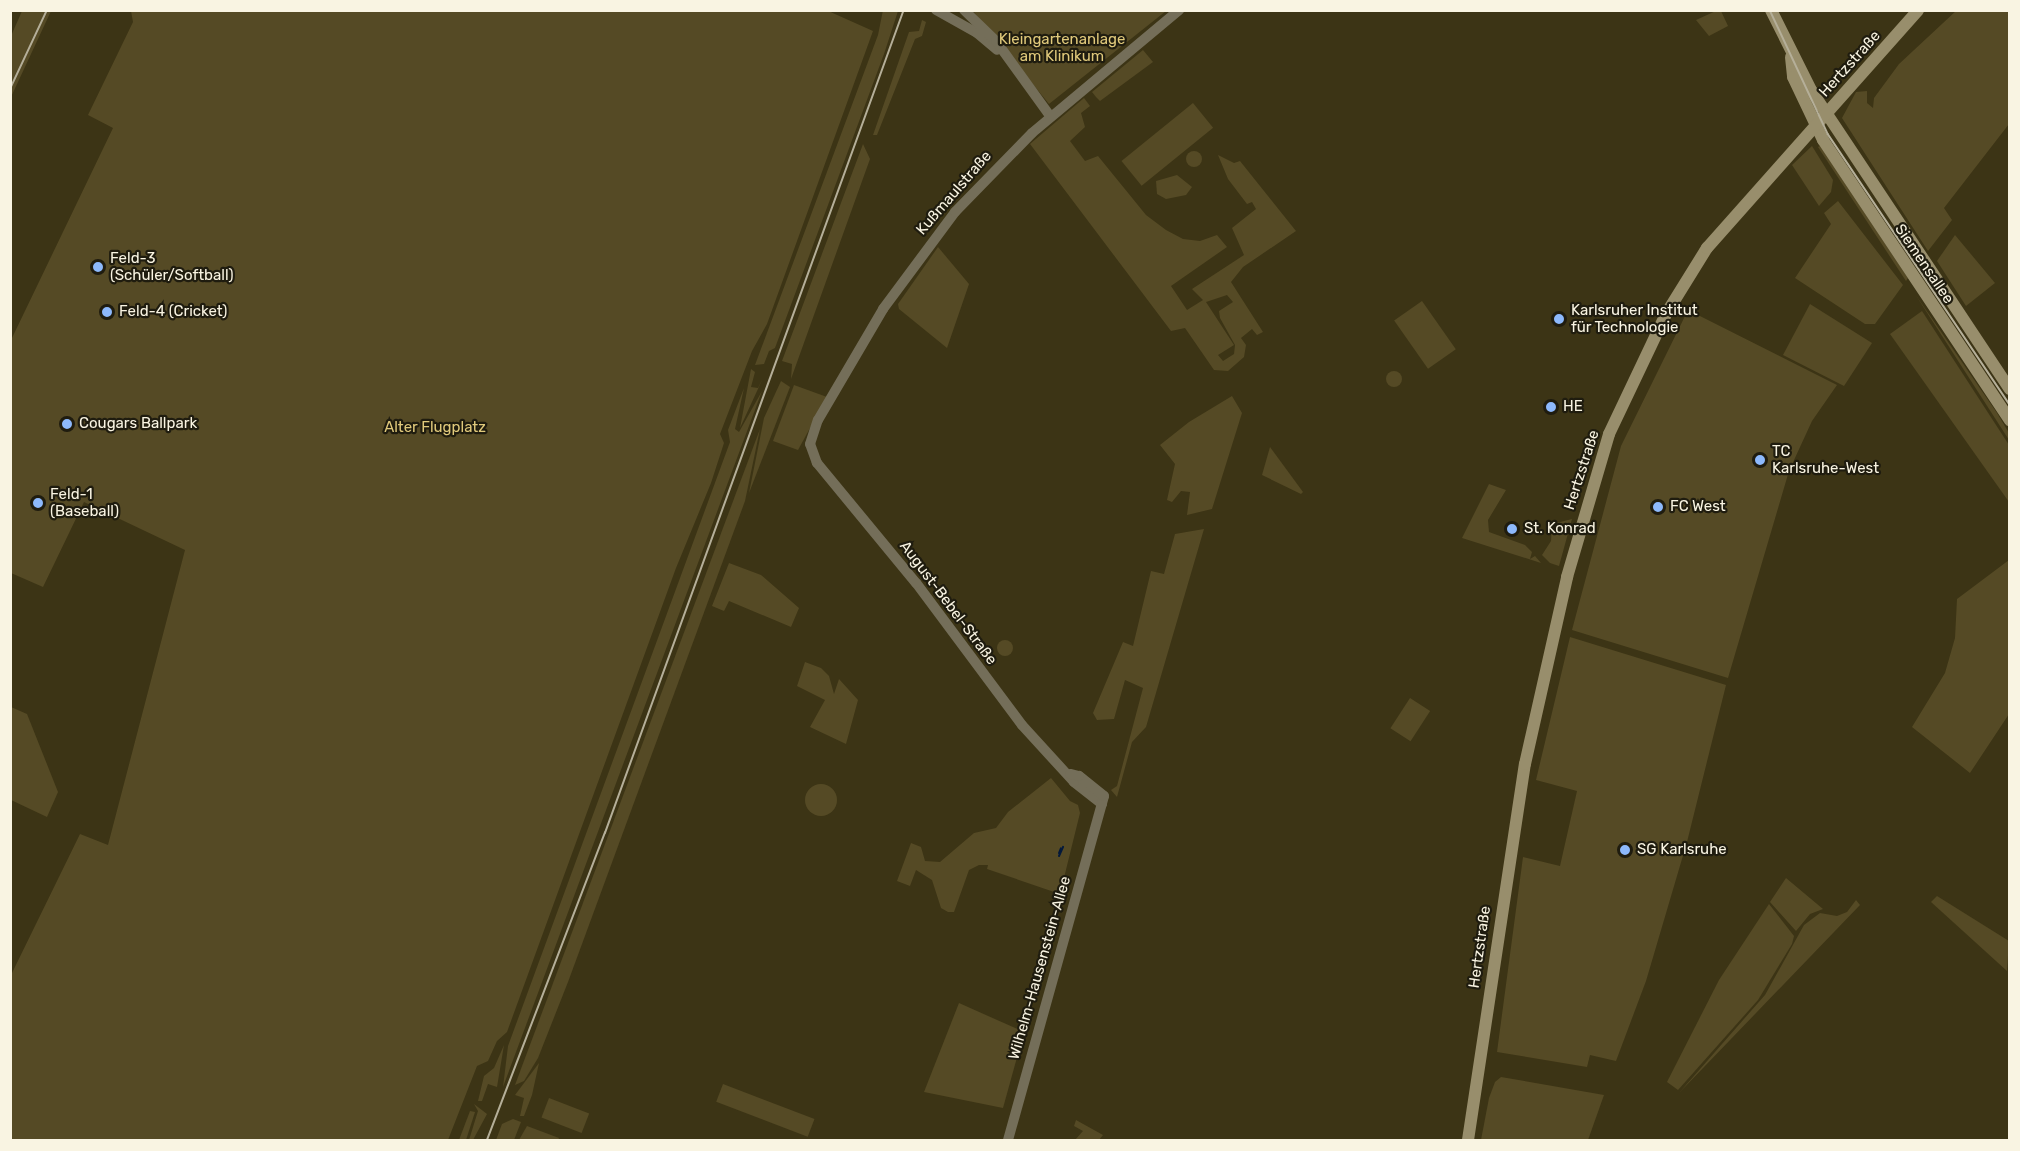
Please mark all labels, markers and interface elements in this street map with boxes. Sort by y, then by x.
street label: Hertzstraße [1816,27,1884,101]
park label: Kleingartenanlage am Klinikum [999,30,1125,65]
street label: Kußmaulstraße [913,147,995,239]
street label: Siemensallee [1891,221,1957,307]
place label: Feld-3 (Schüler/Softball) [110,249,234,284]
marker: Feld-3 (Schüler/Softball) [91,260,105,274]
place label: Karlsruher Institut für Technologie [1571,301,1698,336]
place label: Feld-4 (Cricket) [119,303,227,321]
marker: Feld-4 (Cricket) [100,305,114,319]
marker: Karlsruher Institut für Technologie [1552,312,1566,326]
place label: HE [1563,398,1583,416]
marker: HE [1544,400,1558,414]
place label: Cougars Ballpark [79,415,197,433]
marker: Cougars Ballpark [60,417,74,431]
park label: Alter Flugplatz [384,419,486,437]
street label: Hertzstraße [1561,428,1603,512]
place label: TC Karlsruhe-West [1772,442,1879,477]
marker: TC Karlsruhe-West [1753,453,1767,467]
place label: Feld-1 (Baseball) [50,485,119,520]
marker: Feld-1 (Baseball) [31,496,45,510]
place label: FC West [1670,498,1726,516]
marker: FC West [1651,500,1665,514]
place label: St. Konrad [1524,520,1596,538]
marker: St. Konrad [1505,522,1519,536]
street label: August-Bebel-Straße [896,538,1000,668]
place label: SG Karlsruhe [1637,841,1727,859]
marker: SG Karlsruhe [1618,843,1632,857]
street label: Wilhelm-Hausenstein-Allee [1005,874,1075,1062]
street label: Hertzstraße [1465,905,1495,989]

